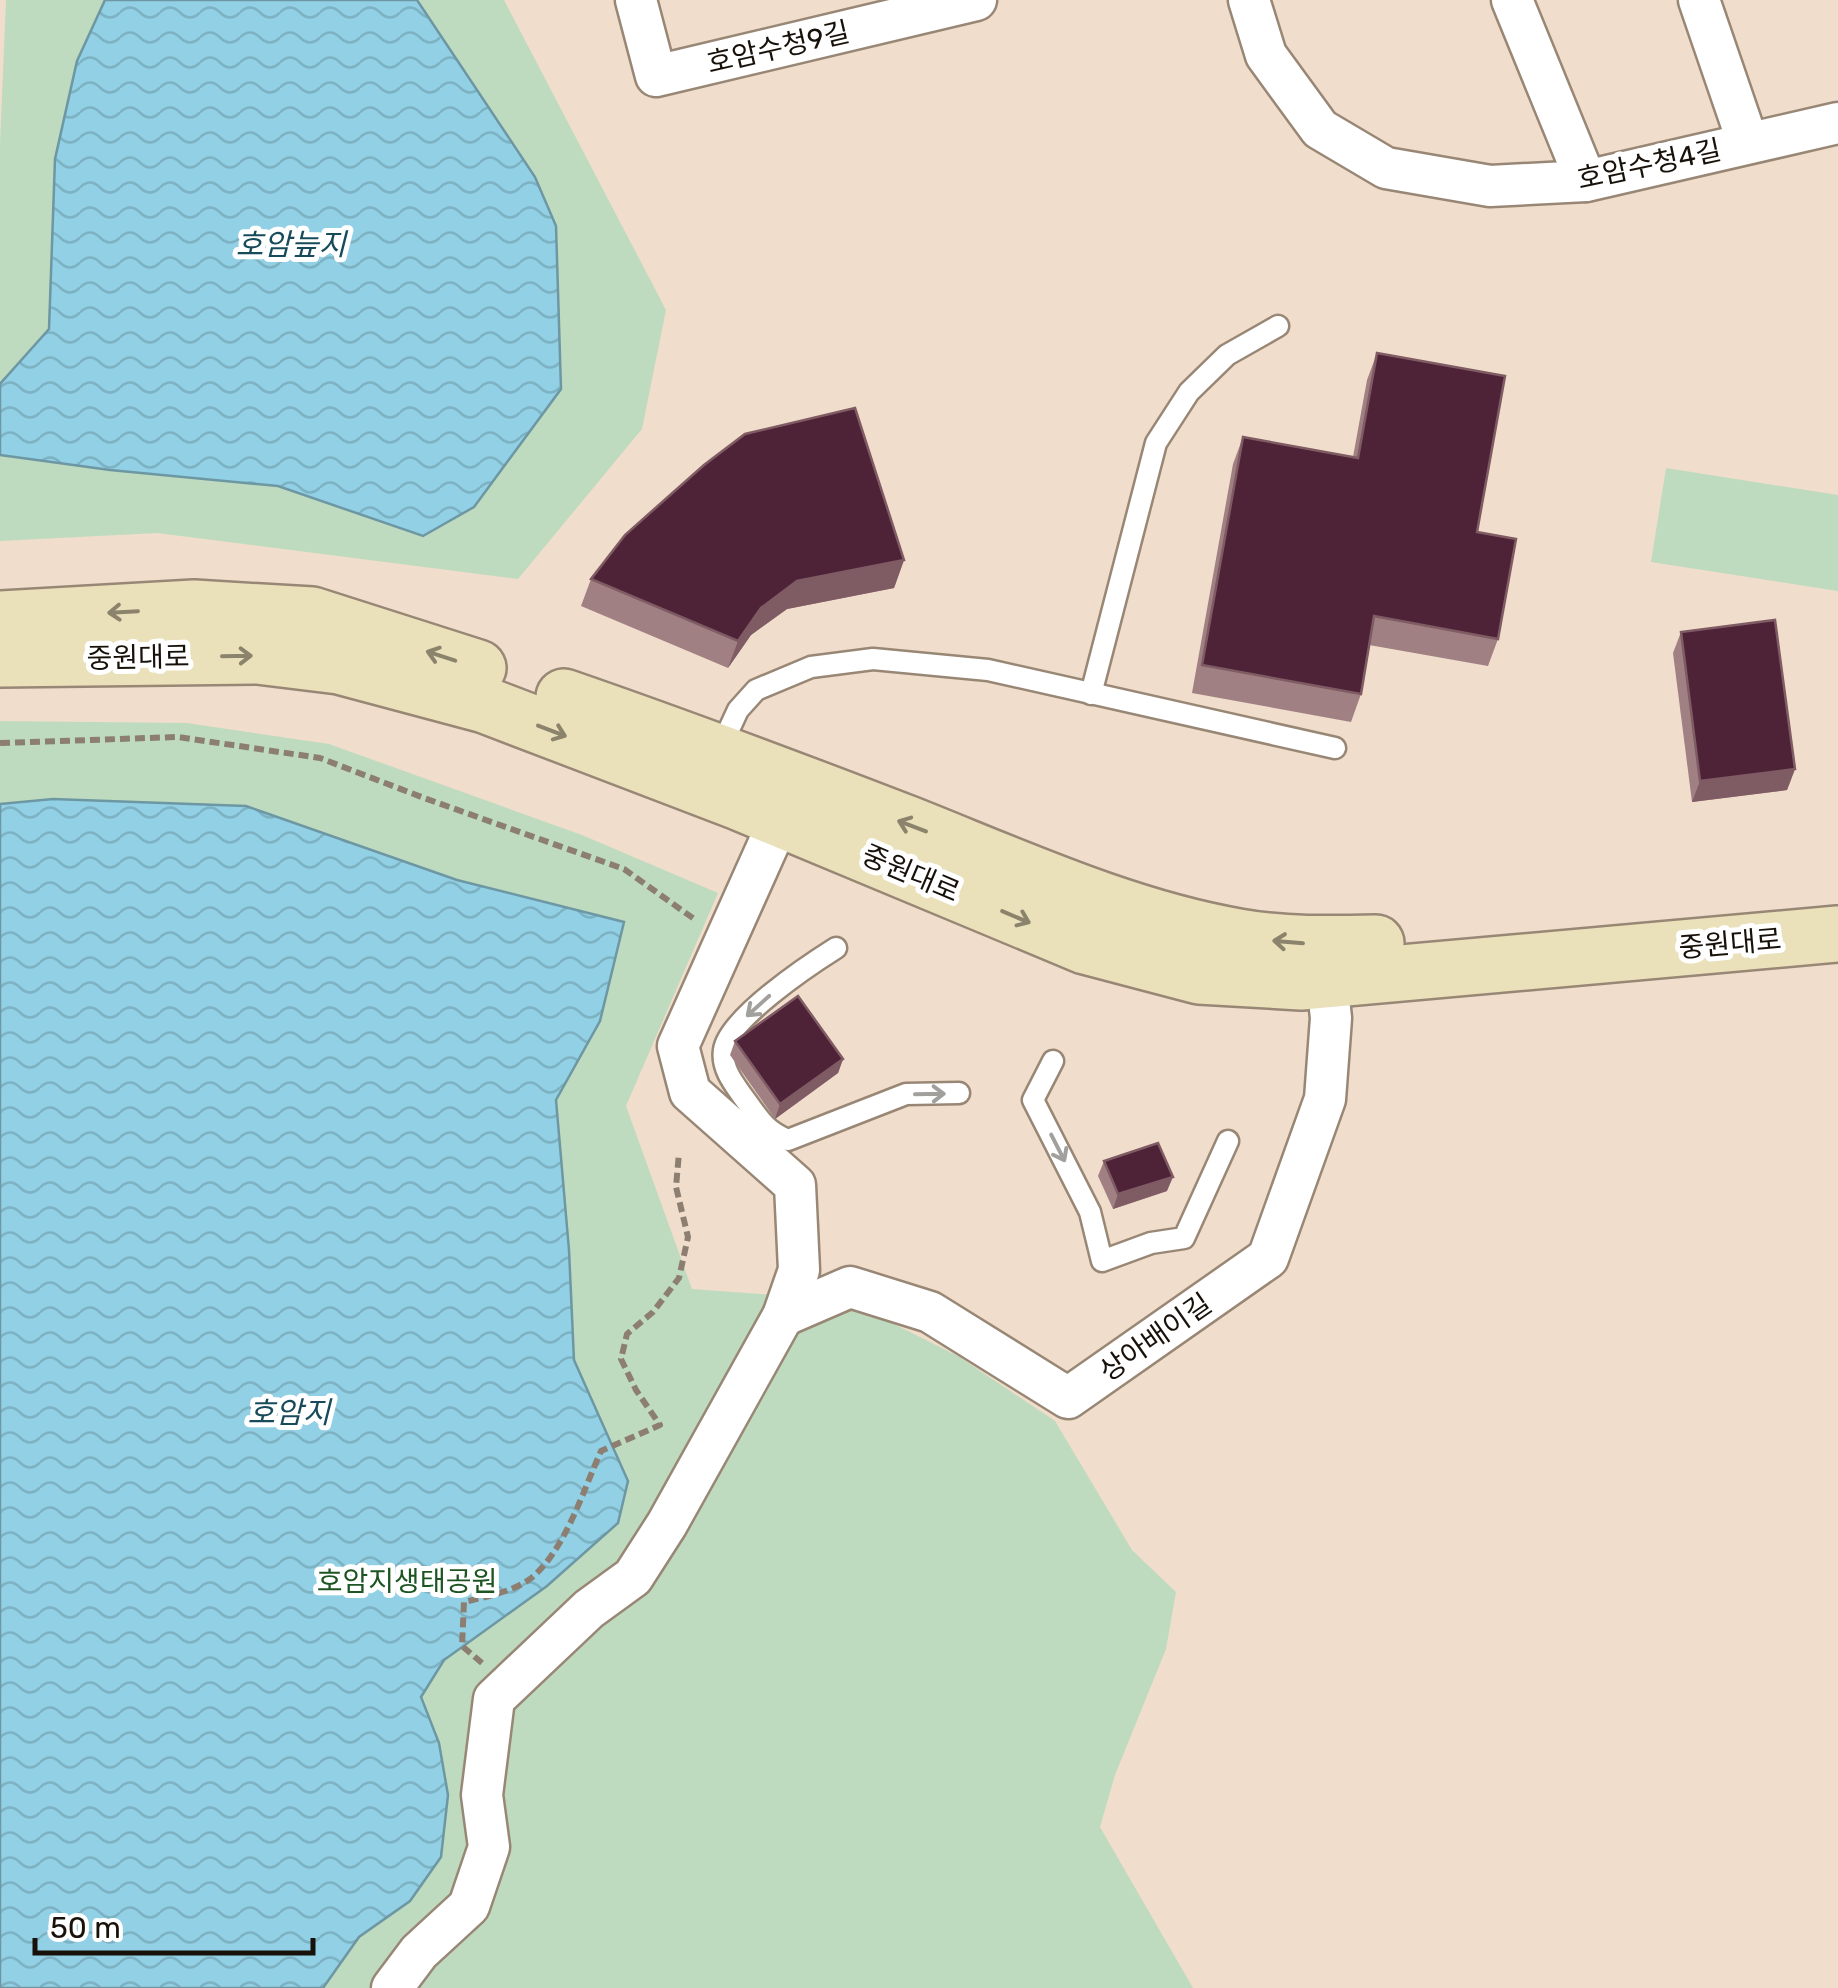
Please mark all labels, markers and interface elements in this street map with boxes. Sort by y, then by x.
street label: 호암수청9길 [704,15,853,80]
street label: 호암수청4길 [1574,133,1724,196]
water label: 호암늪지 [236,227,349,263]
one-way arrow [107,603,139,622]
street label: 중원대로 [86,640,190,675]
one-way arrow [426,645,457,663]
one-way arrow [220,646,253,666]
one-way arrow [536,723,567,741]
one-way arrow [897,816,928,834]
street label: 중원대로 [857,838,965,909]
one-way arrow [1000,909,1031,927]
street label: 중원대로 [1677,923,1783,964]
one-way arrow [1272,932,1305,951]
one-way arrow [746,994,772,1017]
one-way arrow [914,1084,946,1103]
one-way arrow [1049,1133,1068,1162]
street label: 상아배이길 [1093,1287,1218,1388]
water label: 호암지 [248,1395,333,1431]
park label: 호암지생태공원 [317,1565,497,1598]
scale bar [35,1893,312,1955]
text: 50 m [50,1910,121,1946]

